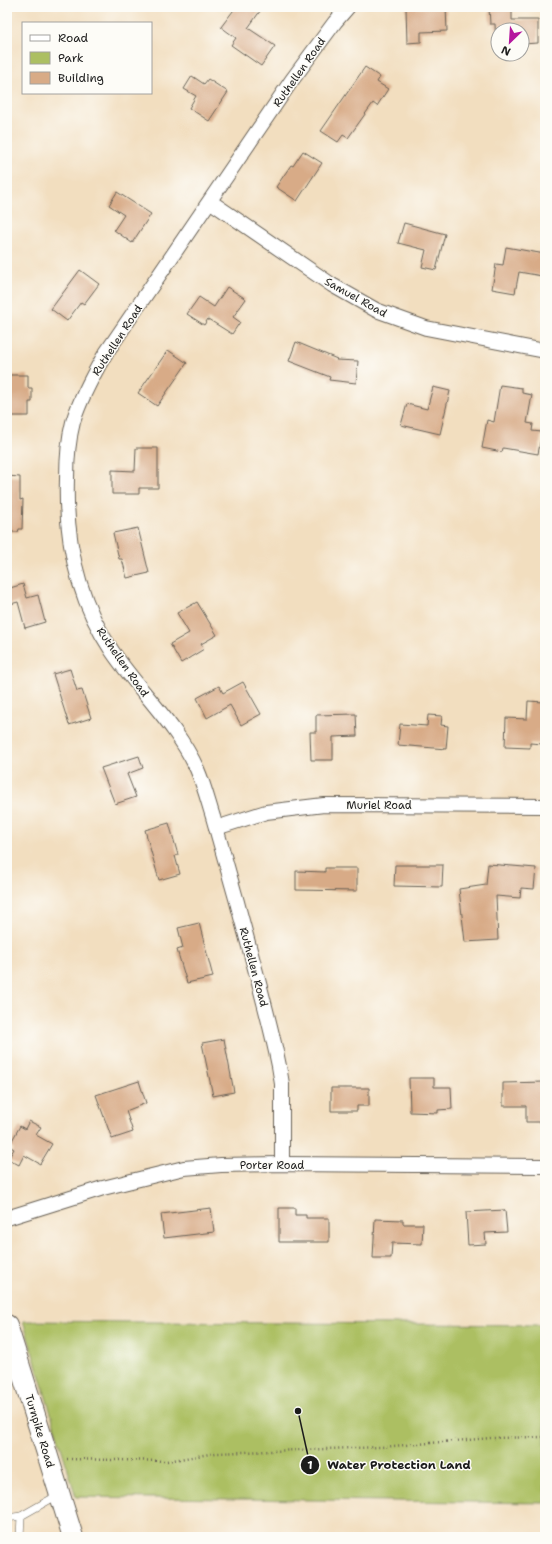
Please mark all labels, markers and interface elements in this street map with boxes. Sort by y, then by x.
legend [22,22,152,94]
north arrow [490,22,530,62]
text: Road [58,30,89,46]
street label: Ruthellen Road [270,34,329,110]
text: N [499,42,513,59]
text: Park [58,50,84,66]
text: Building [58,70,104,86]
street label: Samuel Road [322,274,390,321]
street label: Ruthellen Road [89,302,146,379]
street label: Ruthellen Road [93,624,152,700]
street label: Muriel Road [346,798,412,813]
street label: Ruthellen Road [236,926,271,1009]
street label: Porter Road [240,1158,304,1173]
street label: Turnpike Road [21,1393,58,1470]
callout: Water Protection Land [300,1453,479,1477]
text: 1 [307,1457,313,1473]
text: Water Protection Land [327,1457,471,1473]

